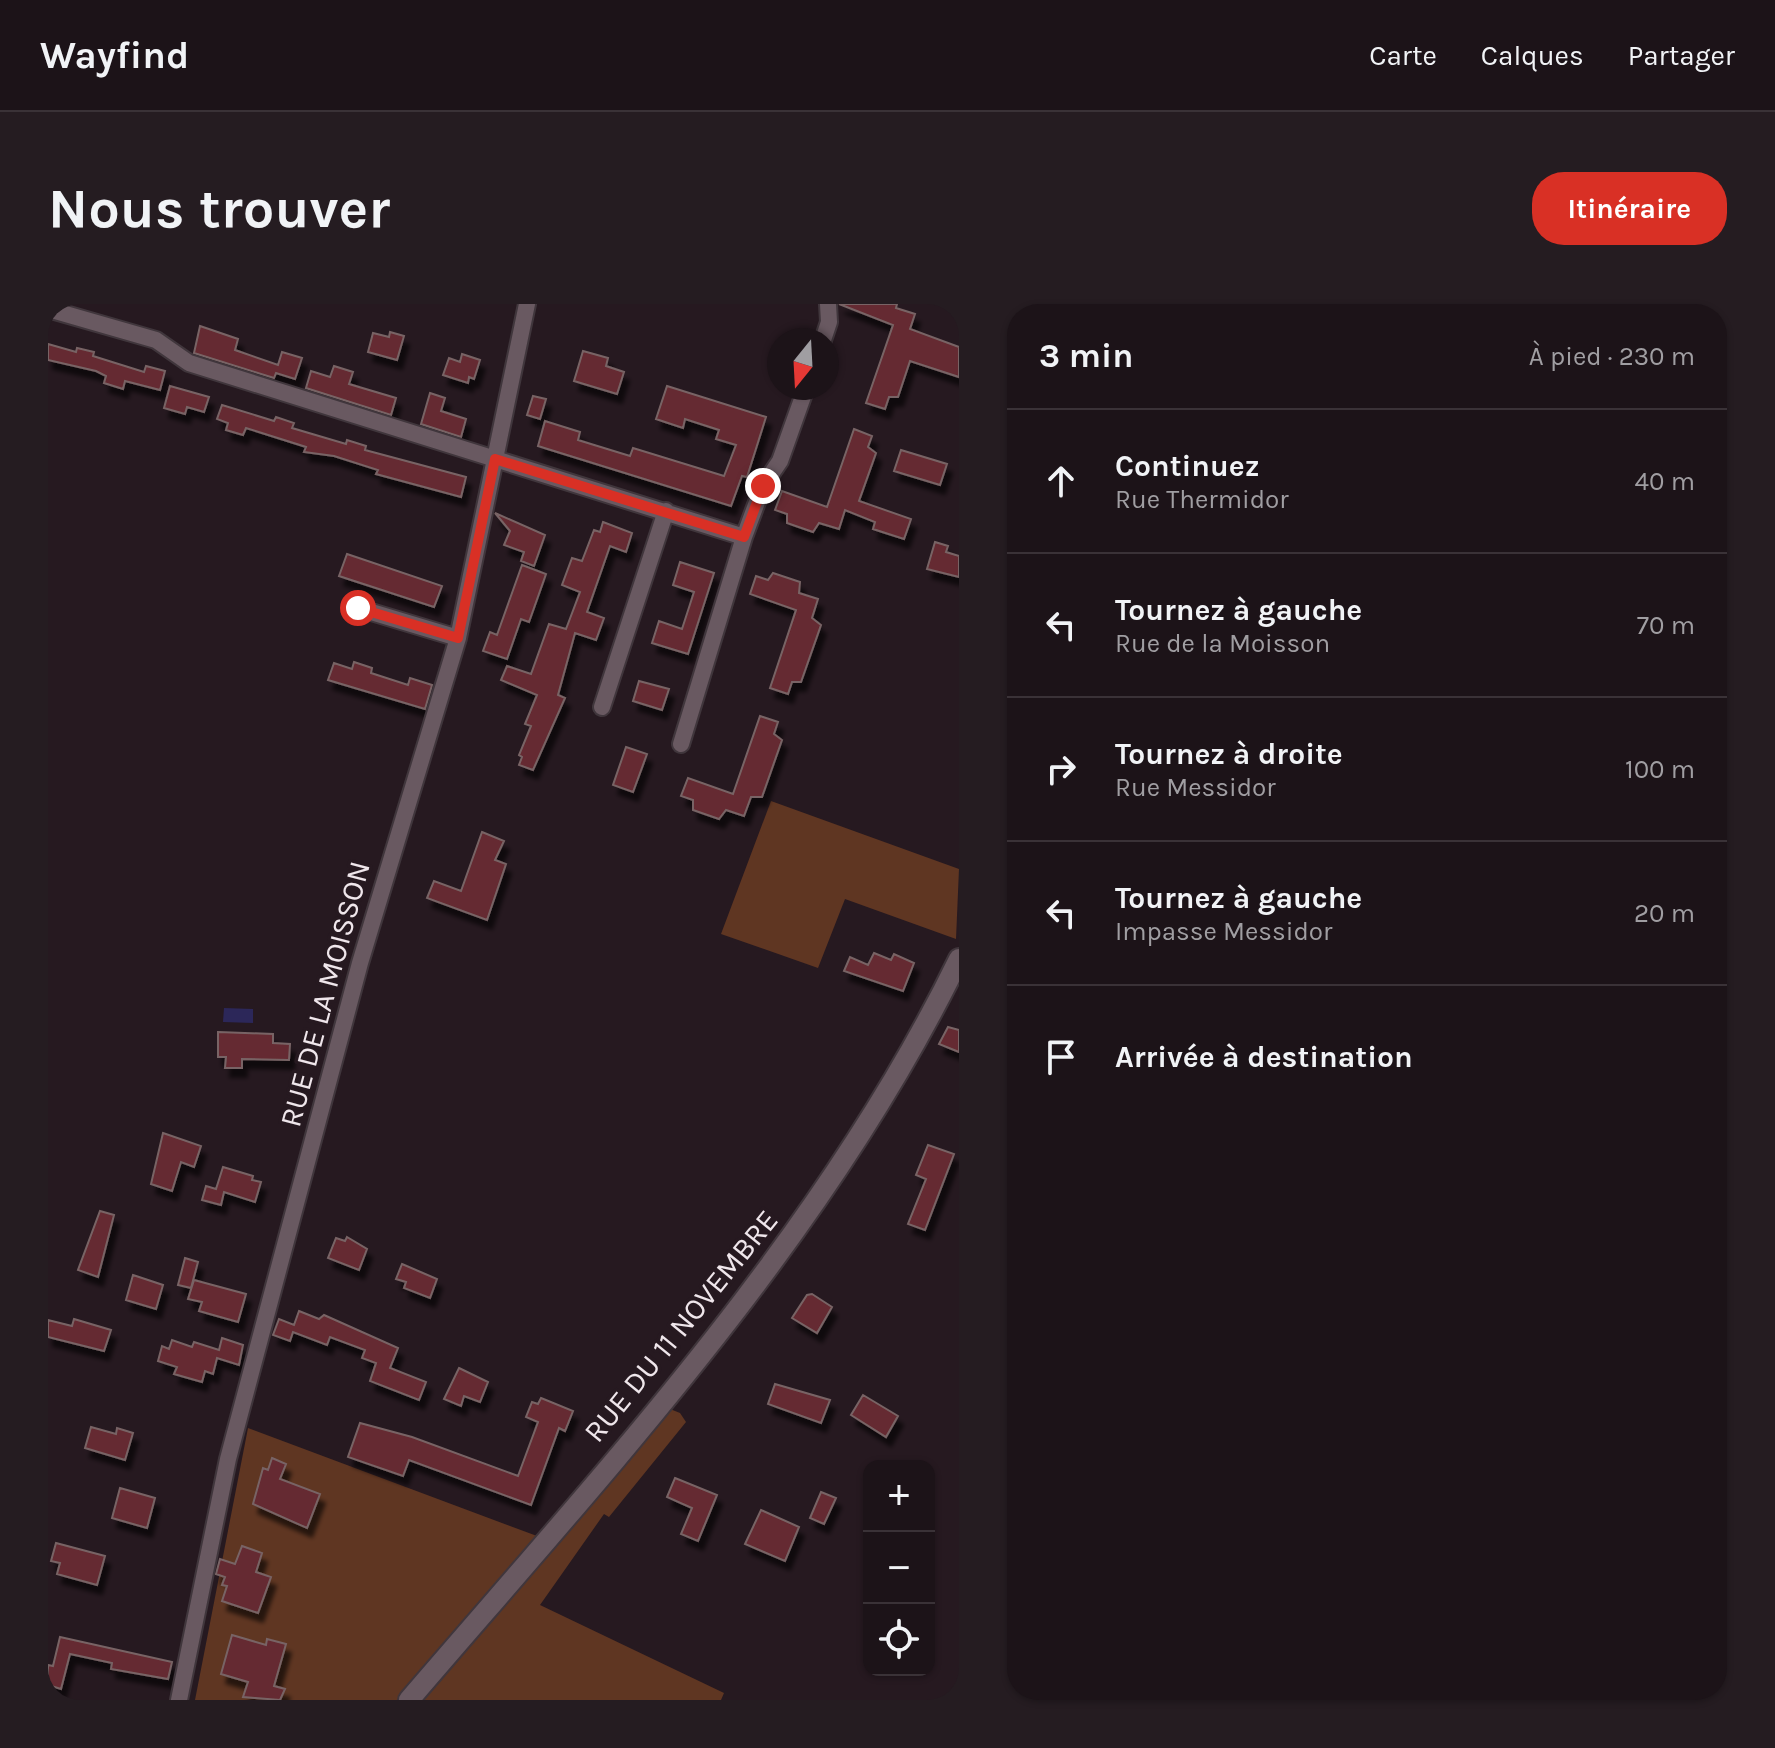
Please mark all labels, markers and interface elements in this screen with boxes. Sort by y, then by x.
text: Wayfind [40,33,189,78]
text: Carte [1369,39,1437,72]
text: Calques [1481,39,1584,72]
text: Partager [1628,39,1735,72]
button: Itinéraire [1532,172,1727,245]
text: Nous trouver [48,176,390,241]
north arrow [767,328,839,400]
text: 3 min [1039,336,1133,376]
text: À pied · 230 m [1529,341,1695,372]
text: Continuez [1115,448,1260,484]
icon: ahead [1039,459,1083,503]
text: 40 m [1635,466,1695,497]
route end [745,468,781,504]
text: Rue Thermidor [1115,484,1289,515]
route start [340,590,376,626]
text: Tournez à gauche [1115,592,1362,628]
icon: left [1039,603,1083,647]
text: 70 m [1637,610,1695,641]
text: Rue de la Moisson [1115,628,1330,659]
text: Tournez à droite [1115,736,1343,772]
icon: right [1039,747,1083,791]
text: 100 m [1625,754,1695,785]
text: Rue Messidor [1115,772,1276,803]
street label: RUE DE LA MOISSON [272,857,378,1131]
text: Tournez à gauche [1115,880,1362,916]
icon: left [1039,891,1083,935]
text: 20 m [1634,898,1695,929]
text: Impasse Messidor [1115,916,1332,947]
icon: arrive [1039,1035,1083,1079]
text: Arrivée à destination [1115,1039,1413,1075]
street label: RUE DU 11 NOVEMBRE [576,1203,786,1449]
map controls [863,1460,935,1676]
button: + [863,1460,935,1532]
button: − [863,1532,935,1604]
button: locate [863,1604,935,1676]

